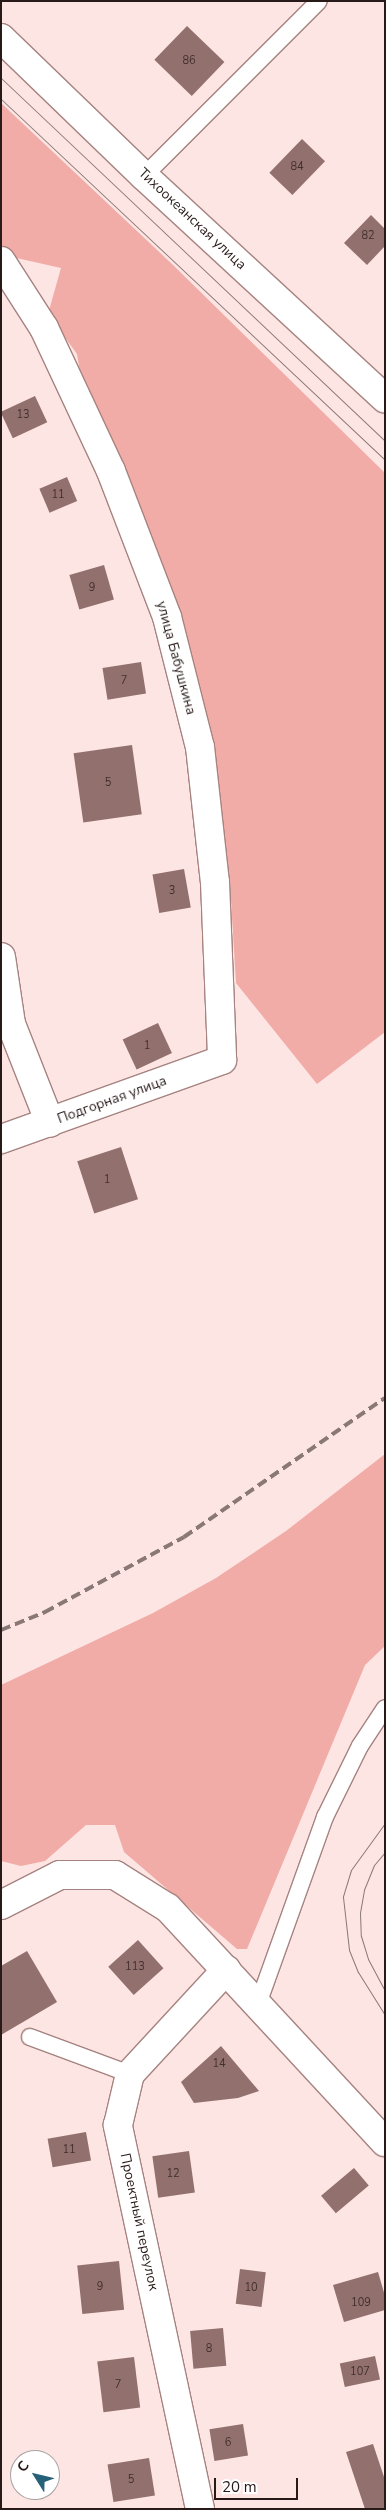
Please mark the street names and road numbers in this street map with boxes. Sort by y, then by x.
street label: Тихоокеанская улица [135,165,249,273]
street label: улица Бабушкина [153,599,199,717]
street label: Подгорная улица [55,1072,169,1128]
street label: Проектный переулок [116,2152,162,2292]

